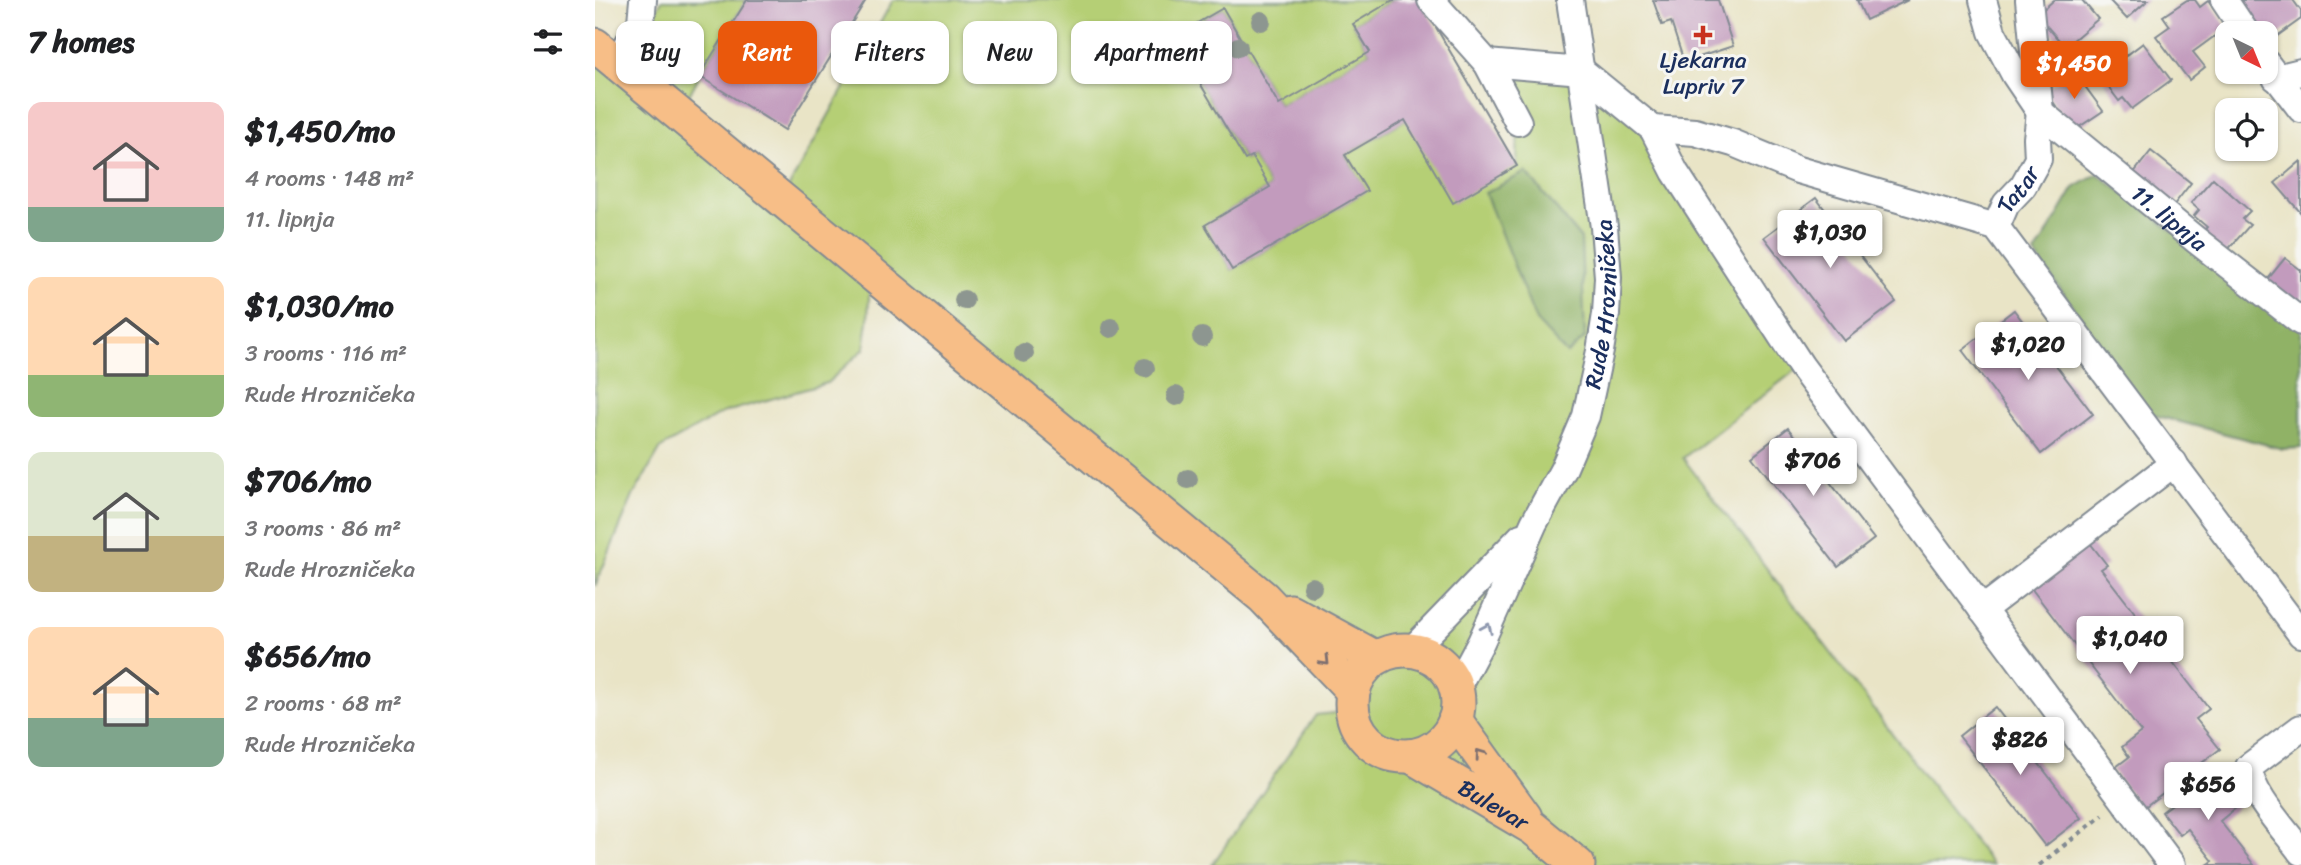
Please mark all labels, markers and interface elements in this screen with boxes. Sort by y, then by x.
text: 7 homes [28,15,135,69]
chip: Buy [616,21,704,84]
chip: Rent [718,21,817,84]
chip: Filters [831,21,949,84]
chip: New [963,21,1057,84]
chip: Apartment [1071,21,1232,84]
north arrow [2215,21,2279,84]
map controls [2215,21,2278,161]
icon: filters [529,23,567,61]
marker: Ljekarna Lupriv 7 [1695,27,1711,43]
place label: Ljekarna Lupriv 7 [1659,40,1747,107]
pin: $1,450 [2017,42,2131,101]
text: $1,450 [2037,43,2111,84]
button: locate [2215,98,2278,161]
text: $1,450/mo [245,104,395,158]
icon: home [84,130,168,214]
street label: Tatar [1985,157,2052,219]
text: 4 rooms · 148 m² [245,158,414,199]
street label: 11. lipnja [2122,174,2217,263]
text: 11. lipnja [245,199,334,240]
pin: $1,030 [1773,210,1887,270]
text: $1,030 [1793,212,1867,253]
street label: Rude Hrozničeka [1572,216,1629,393]
text: $1,030/mo [245,279,394,333]
icon: home [84,305,168,389]
pin: $1,020 [1971,322,2085,382]
text: $1,020 [1991,324,2065,365]
text: 3 rooms · 116 m² [245,333,407,374]
text: Rude Hrozničeka [245,374,415,415]
pin: $706 [1772,438,1854,498]
text: $706 [1785,440,1841,481]
text: $706/mo [245,454,371,508]
icon: home [84,480,168,564]
text: 3 rooms · 86 m² [245,508,401,549]
text: Rude Hrozničeka [245,549,415,590]
pin: $1,040 [2073,616,2187,676]
text: $1,040 [2093,618,2167,659]
one-way arrow [1479,623,1493,635]
text: $656/mo [245,629,371,683]
one-way arrow [1316,653,1329,666]
icon: home [84,655,168,739]
text: 2 rooms · 68 m² [245,683,402,724]
pin: $826 [1979,718,2061,777]
text: $826 [1992,719,2048,760]
text: Rude Hrozničeka [245,724,415,765]
one-way arrow [1476,749,1488,762]
pin: $656 [2167,762,2249,822]
text: $656 [2180,764,2236,805]
street label: Bulevar [1450,768,1538,843]

